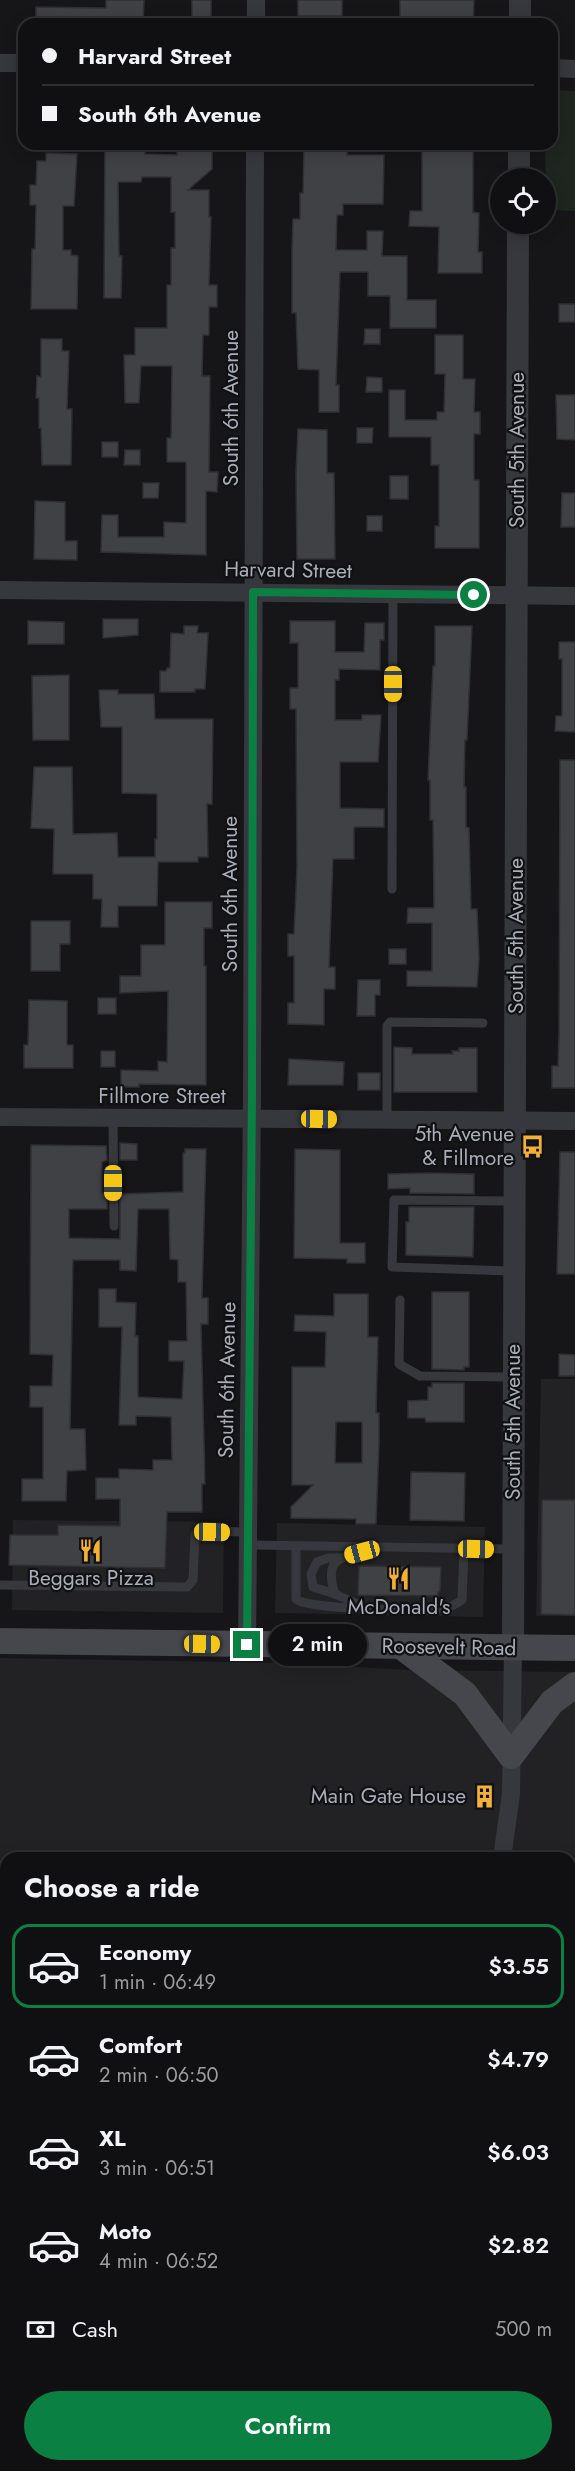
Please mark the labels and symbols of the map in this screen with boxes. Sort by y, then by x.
street label: South 6th Avenue [216,330,246,486]
street label: South 5th Avenue [502,372,532,528]
street label: Harvard Street [224,554,352,586]
route start [460,581,487,608]
car [384,666,402,702]
street label: South 6th Avenue [215,816,245,972]
street label: South 5th Avenue [501,858,531,1014]
street label: Fillmore Street [98,1081,226,1111]
car [301,1110,337,1128]
place label: 5th Avenue & Fillmore [414,1119,514,1173]
bus stop icon: 5th Avenue & Fillmore [519,1133,545,1159]
car [104,1165,122,1201]
street label: South 6th Avenue [211,1301,243,1458]
street label: South 5th Avenue [498,1344,528,1500]
car [194,1523,230,1541]
restaurant icon: Beggars Pizza [78,1537,104,1563]
car [342,1539,382,1565]
car [458,1540,494,1558]
place label: Beggars Pizza [28,1563,154,1593]
restaurant icon: McDonald's [386,1566,412,1592]
place label: McDonald's [347,1592,451,1622]
callout: 2 min [268,1624,367,1666]
route end [233,1631,260,1658]
street label: Roosevelt Road [381,1631,517,1663]
car [184,1635,220,1653]
place label: Main Gate House [311,1781,466,1811]
building icon: Main Gate House [471,1783,497,1809]

